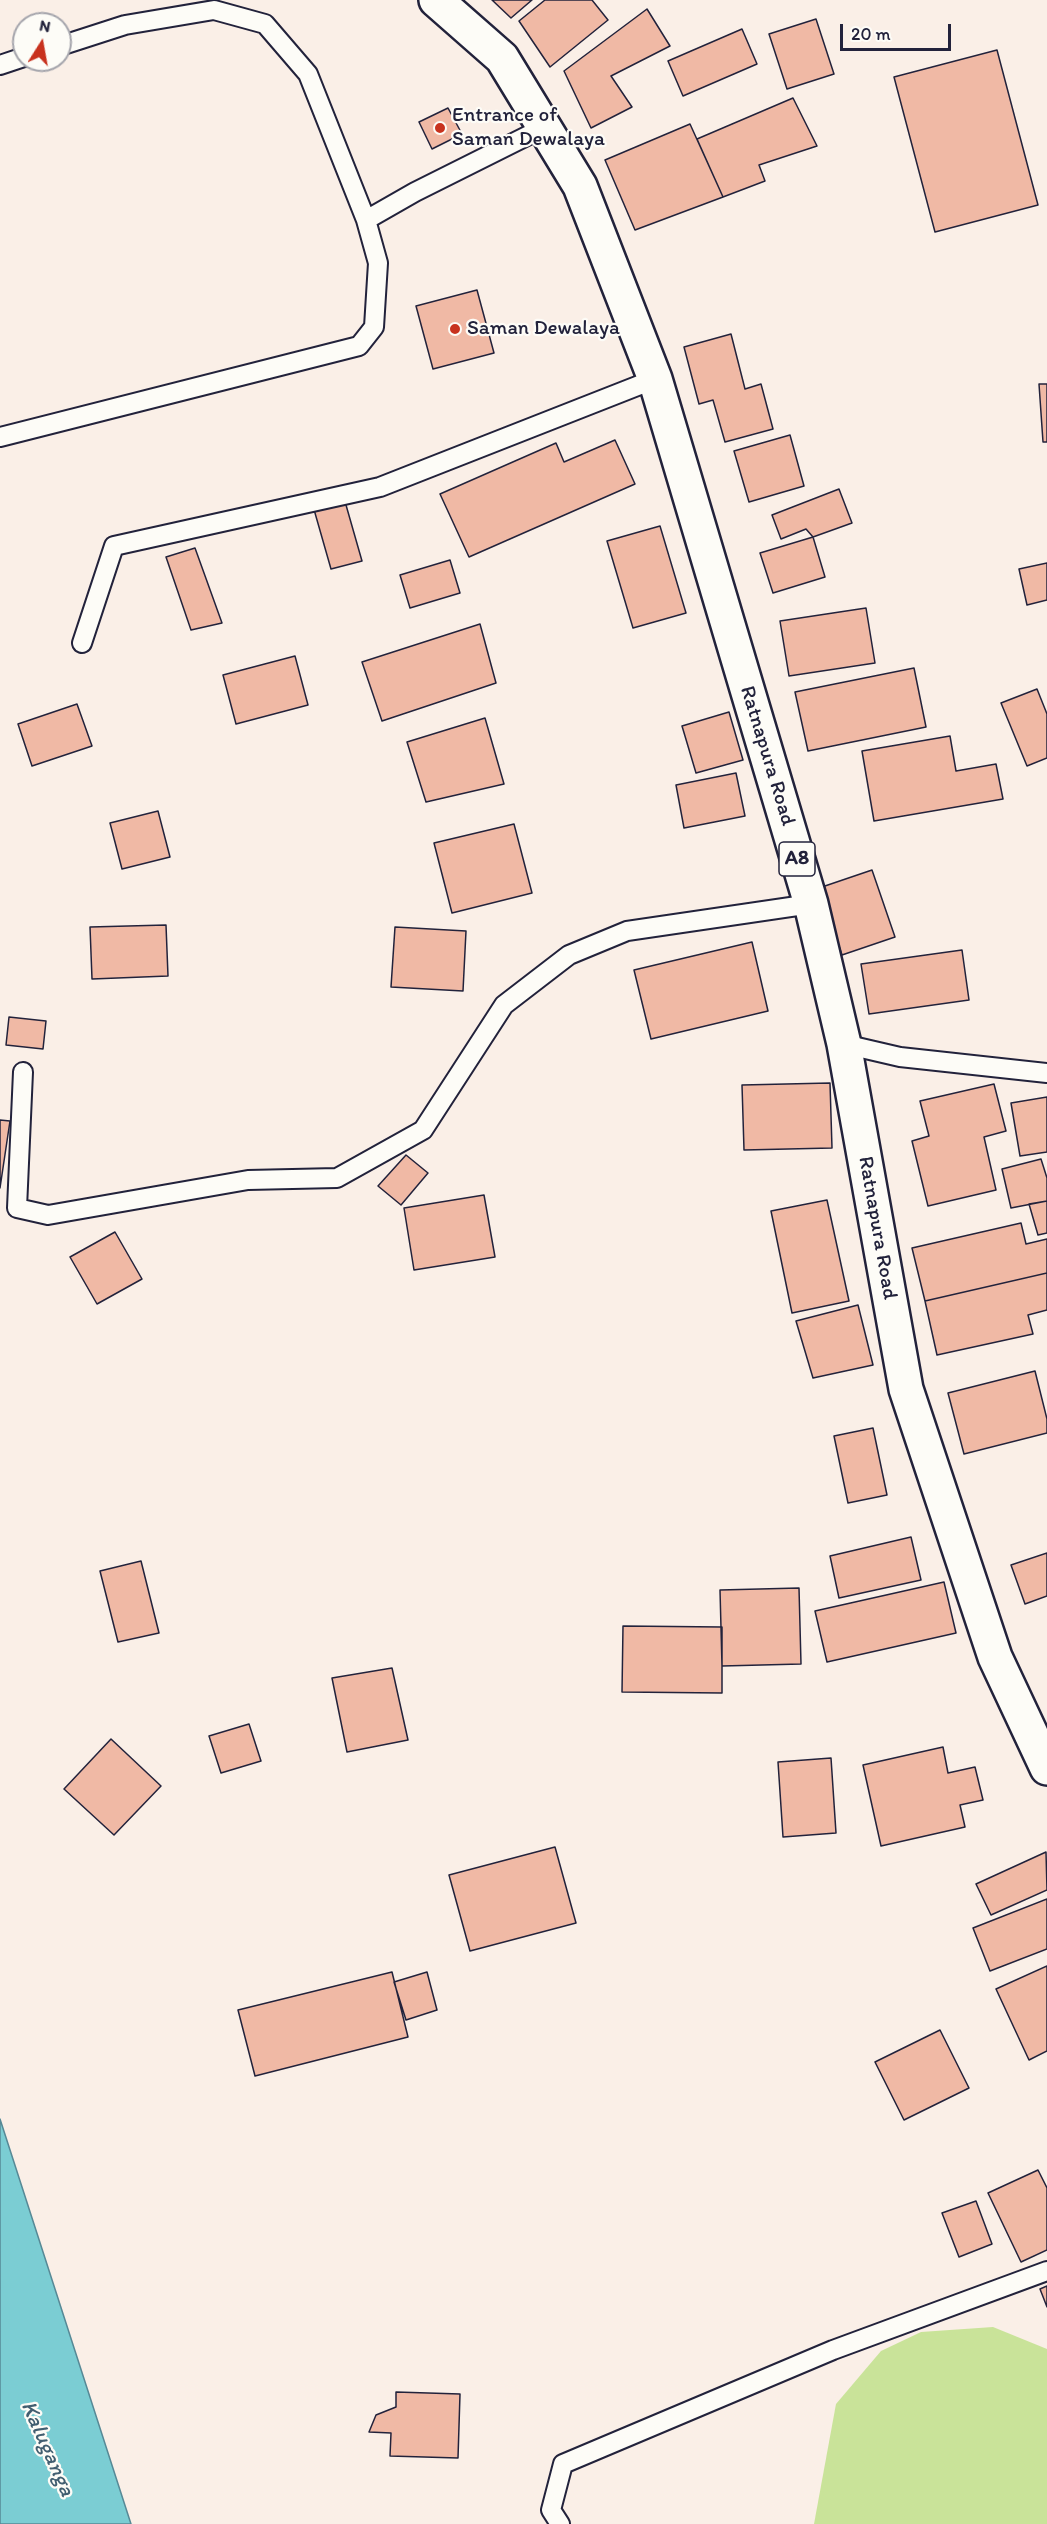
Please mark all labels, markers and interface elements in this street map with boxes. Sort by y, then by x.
north arrow [12,12,72,72]
scale bar [843,12,954,50]
text: N [38,15,52,36]
text: 20 m [851,23,891,45]
place label: Entrance of Saman Dewalaya [452,103,605,153]
marker: Entrance of Saman Dewalaya [433,121,447,135]
place label: Saman Dewalaya [467,316,620,342]
marker: Saman Dewalaya [448,322,462,336]
street label: Ratnapura Road [734,683,800,829]
road number: A8 [779,842,815,876]
street label: Ratnapura Road [852,1154,902,1302]
water label: Kaluganga [14,2397,80,2501]

